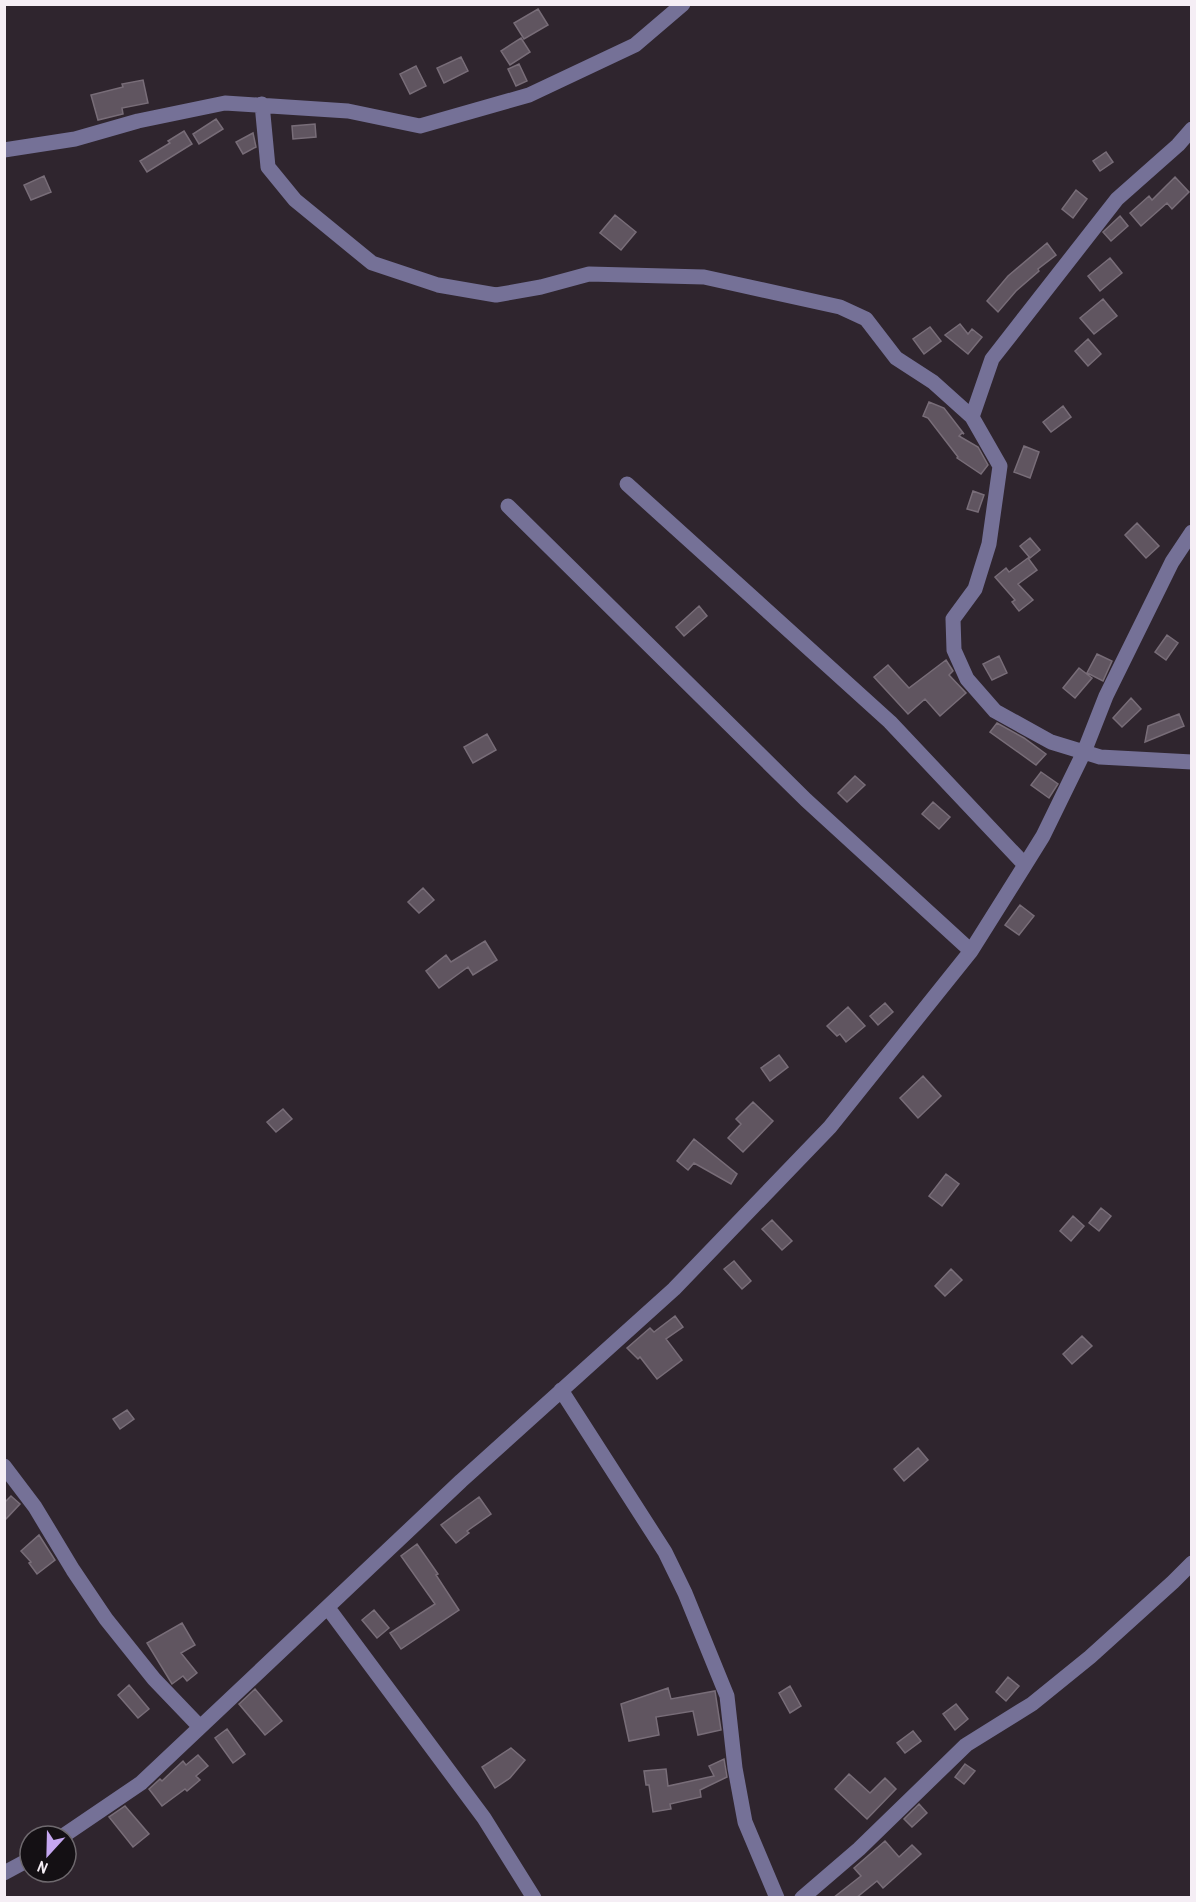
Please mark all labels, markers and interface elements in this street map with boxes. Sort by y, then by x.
north arrow [18,1824,78,1884]
text: N [34,1856,51,1880]

